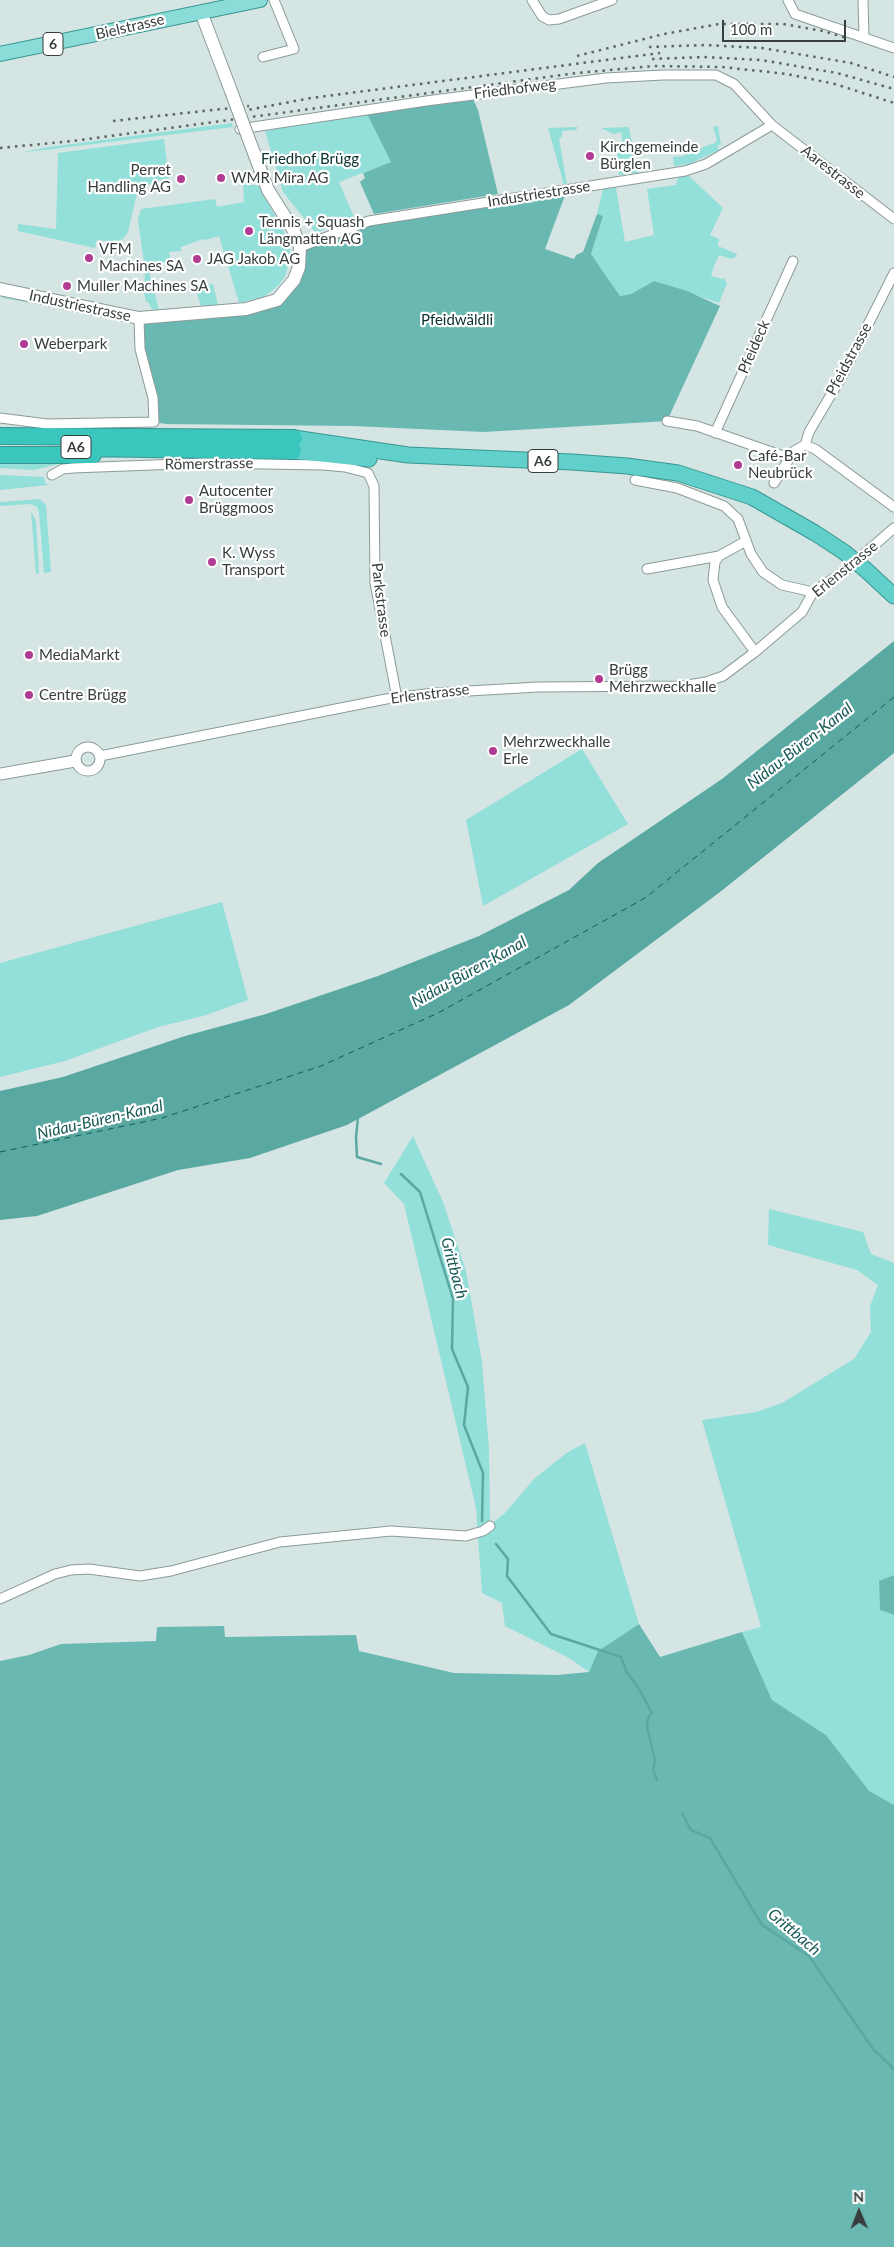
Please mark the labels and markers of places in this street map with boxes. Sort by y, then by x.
place label: Kirchgemeinde Bürglen [600,138,698,173]
marker: Kirchgemeinde Bürglen [584,150,596,162]
place label: Perret Handling AG [88,161,171,196]
place label: WMR Mira AG [231,169,329,187]
marker: WMR Mira AG [215,172,227,184]
marker: Perret Handling AG [175,173,187,185]
place label: Tennis + Squash Längmatten AG [259,213,364,248]
marker: Tennis + Squash Längmatten AG [243,225,255,237]
place label: VFM Machines SA [99,240,184,275]
place label: JAG Jakob AG [207,250,300,268]
marker: VFM Machines SA [83,252,95,264]
marker: JAG Jakob AG [191,253,203,265]
place label: Muller Machines SA [77,277,208,295]
marker: Muller Machines SA [61,280,73,292]
place label: Weberpark [34,335,107,353]
marker: Weberpark [18,338,30,350]
place label: Café-Bar Neubrück [748,447,813,482]
marker: Café-Bar Neubrück [732,459,744,471]
place label: Autocenter Brüggmoos [199,482,274,517]
marker: Autocenter Brüggmoos [183,494,195,506]
place label: K. Wyss Transport [222,544,285,579]
marker: K. Wyss Transport [206,556,218,568]
place label: MediaMarkt [39,646,120,664]
marker: MediaMarkt [23,649,35,661]
place label: Brügg Mehrzweckhalle [609,661,716,696]
marker: Brügg Mehrzweckhalle [593,673,605,685]
place label: Centre Brügg [39,686,126,704]
marker: Centre Brügg [23,689,35,701]
place label: Mehrzweckhalle Erle [503,733,610,768]
marker: Mehrzweckhalle Erle [487,745,499,757]

